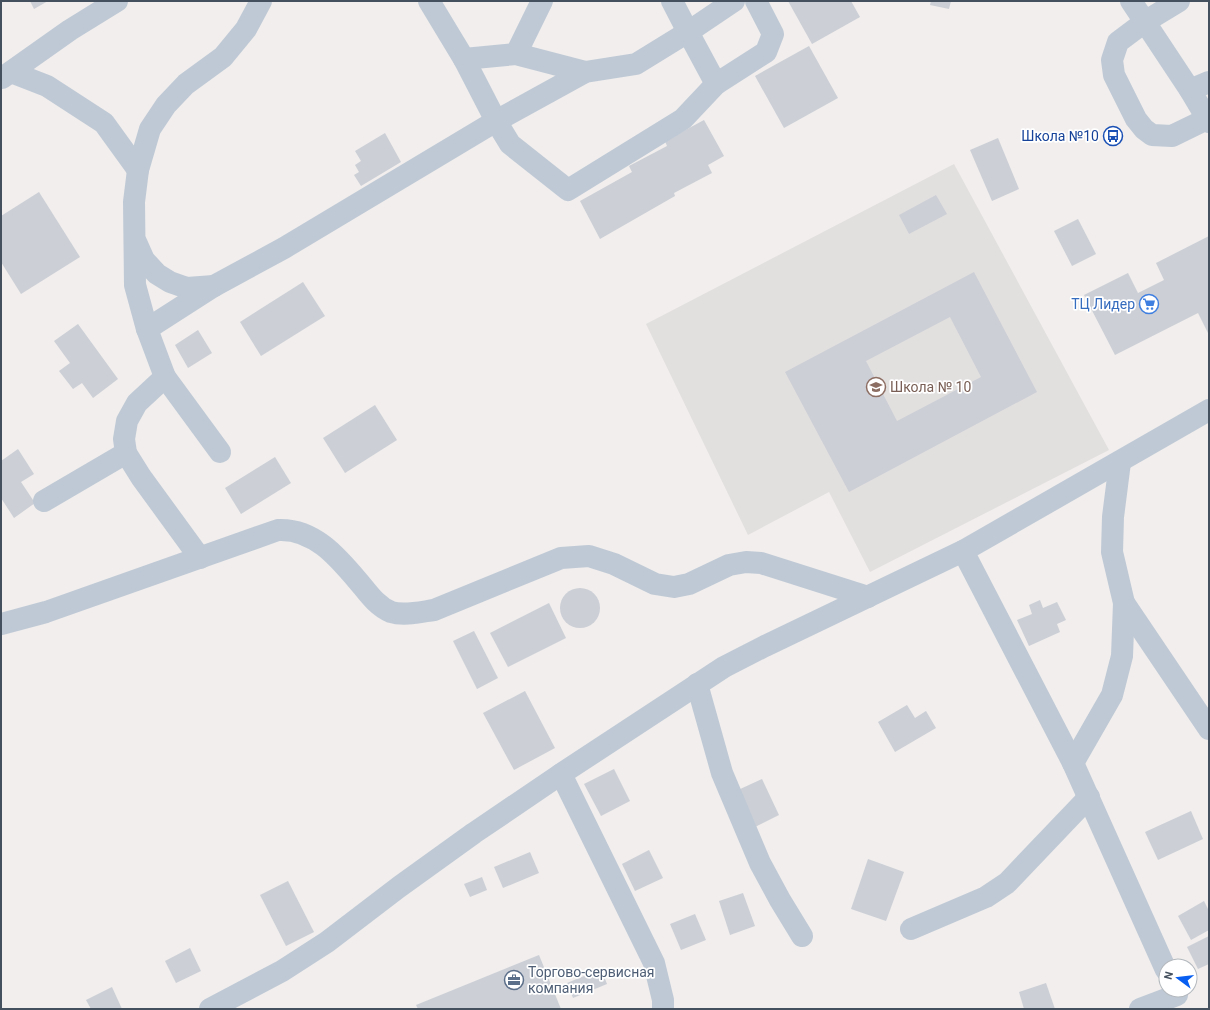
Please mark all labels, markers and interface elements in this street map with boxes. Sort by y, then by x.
bus stop icon: Школа №10 [1102,125,1124,147]
place label: Школа №10 [1021,128,1099,144]
supermarket icon: ТЦ Лидер [1138,293,1160,315]
place label: ТЦ Лидер [1071,296,1135,312]
school or university icon: Школа № 10 [865,376,887,398]
place label: Школа № 10 [890,379,971,395]
north arrow [1158,958,1198,998]
place label: Торгово-сервисная компания [528,964,655,996]
office icon: Торгово-сервисная компания [503,969,525,991]
text: N [1162,970,1176,981]

